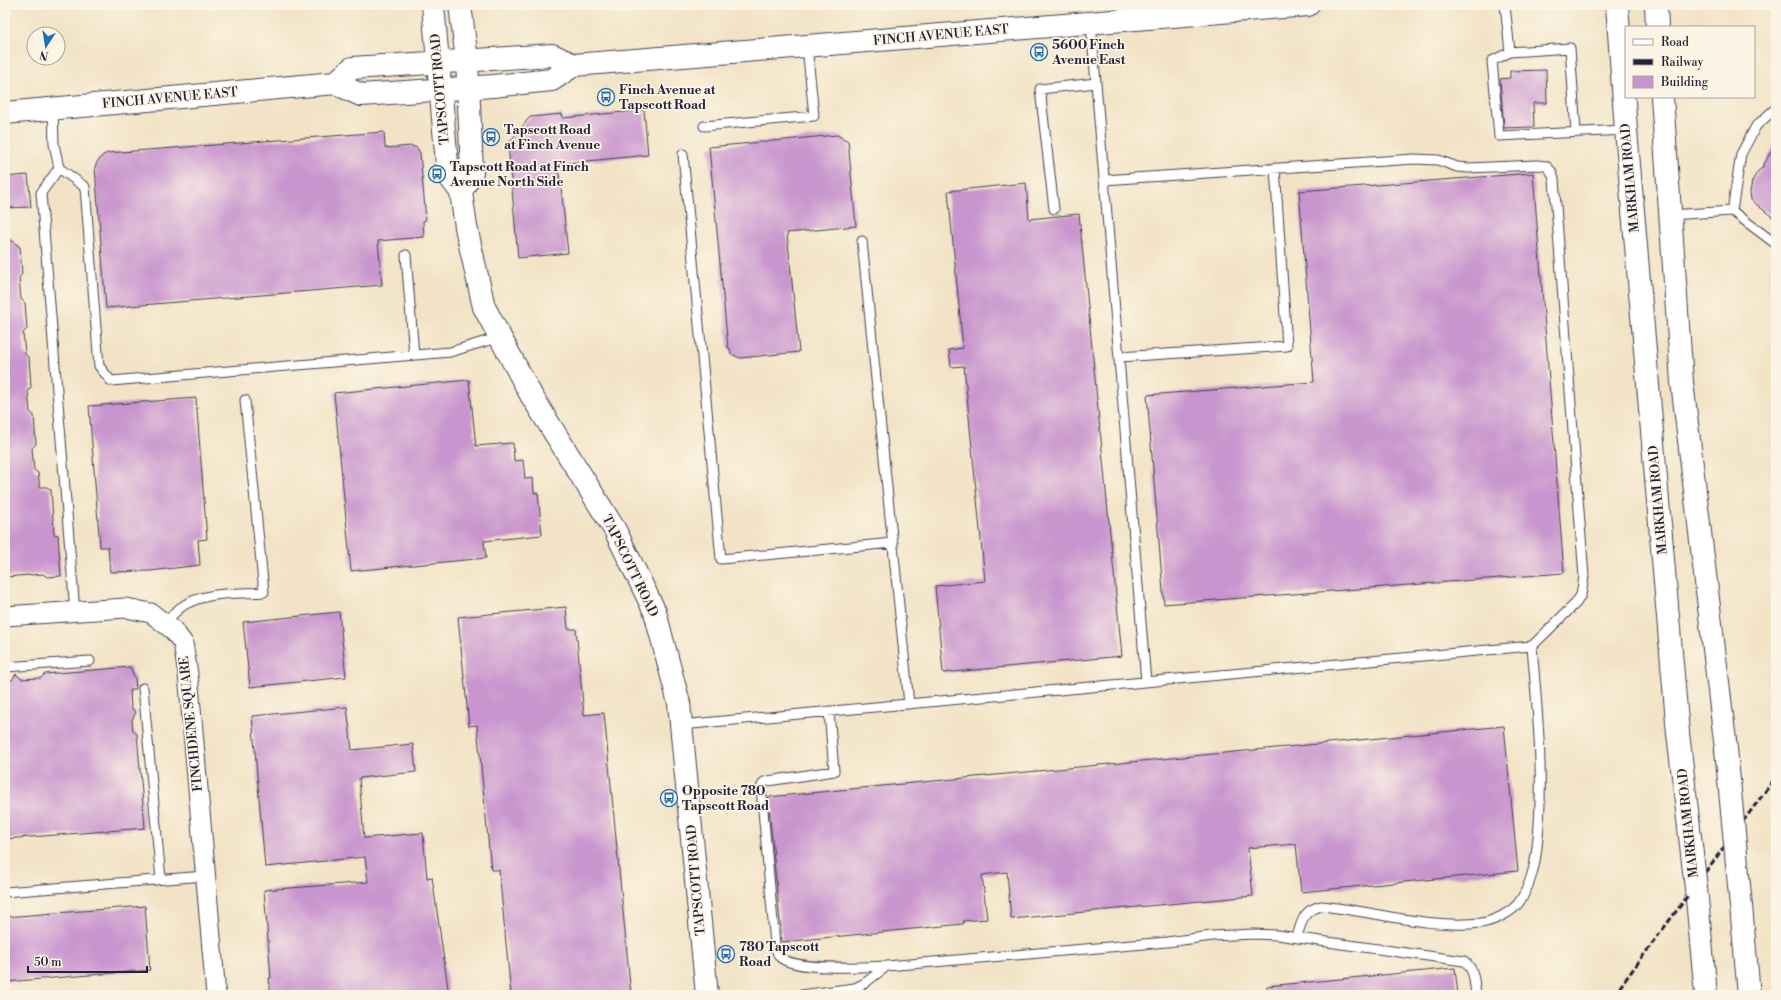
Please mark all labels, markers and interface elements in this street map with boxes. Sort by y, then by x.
street label: FINCH AVENUE EAST [872,21,1010,49]
north arrow [26,26,66,66]
legend [1625,26,1755,98]
street label: TAPSCOTT ROAD [427,33,453,145]
text: Road [1661,35,1689,50]
place label: 5600 Finch Avenue East [1051,37,1126,68]
bus stop icon: 5600 Finch Avenue East [1029,42,1049,62]
text: N [38,47,50,63]
text: Railway [1661,55,1703,70]
text: Building [1660,75,1709,90]
place label: Finch Avenue at Tapscott Road [619,82,716,113]
street label: FINCH AVENUE EAST [101,84,239,112]
bus stop icon: Finch Avenue at Tapscott Road [596,87,616,107]
place label: Tapscott Road at Finch Avenue [504,122,600,153]
street label: MARKHAM ROAD [1617,123,1643,233]
bus stop icon: Tapscott Road at Finch Avenue [481,127,501,147]
place label: Tapscott Road at Finch Avenue North Side [449,159,589,190]
bus stop icon: Tapscott Road at Finch Avenue North Side [427,164,447,184]
street label: MARKHAM ROAD [1645,445,1671,555]
street label: TAPSCOTT ROAD [598,512,662,620]
street label: FINCHDENE SQUARE [176,655,206,793]
street label: MARKHAM ROAD [1674,768,1702,878]
place label: Opposite 780 Tapscott Road [682,783,769,814]
bus stop icon: Opposite 780 Tapscott Road [659,788,679,808]
street label: TAPSCOTT ROAD [683,824,709,936]
place label: 780 Tapscott Road [739,939,820,970]
bus stop icon: 780 Tapscott Road [716,944,736,964]
scale bar [28,948,147,974]
text: 50 m [34,955,62,970]

